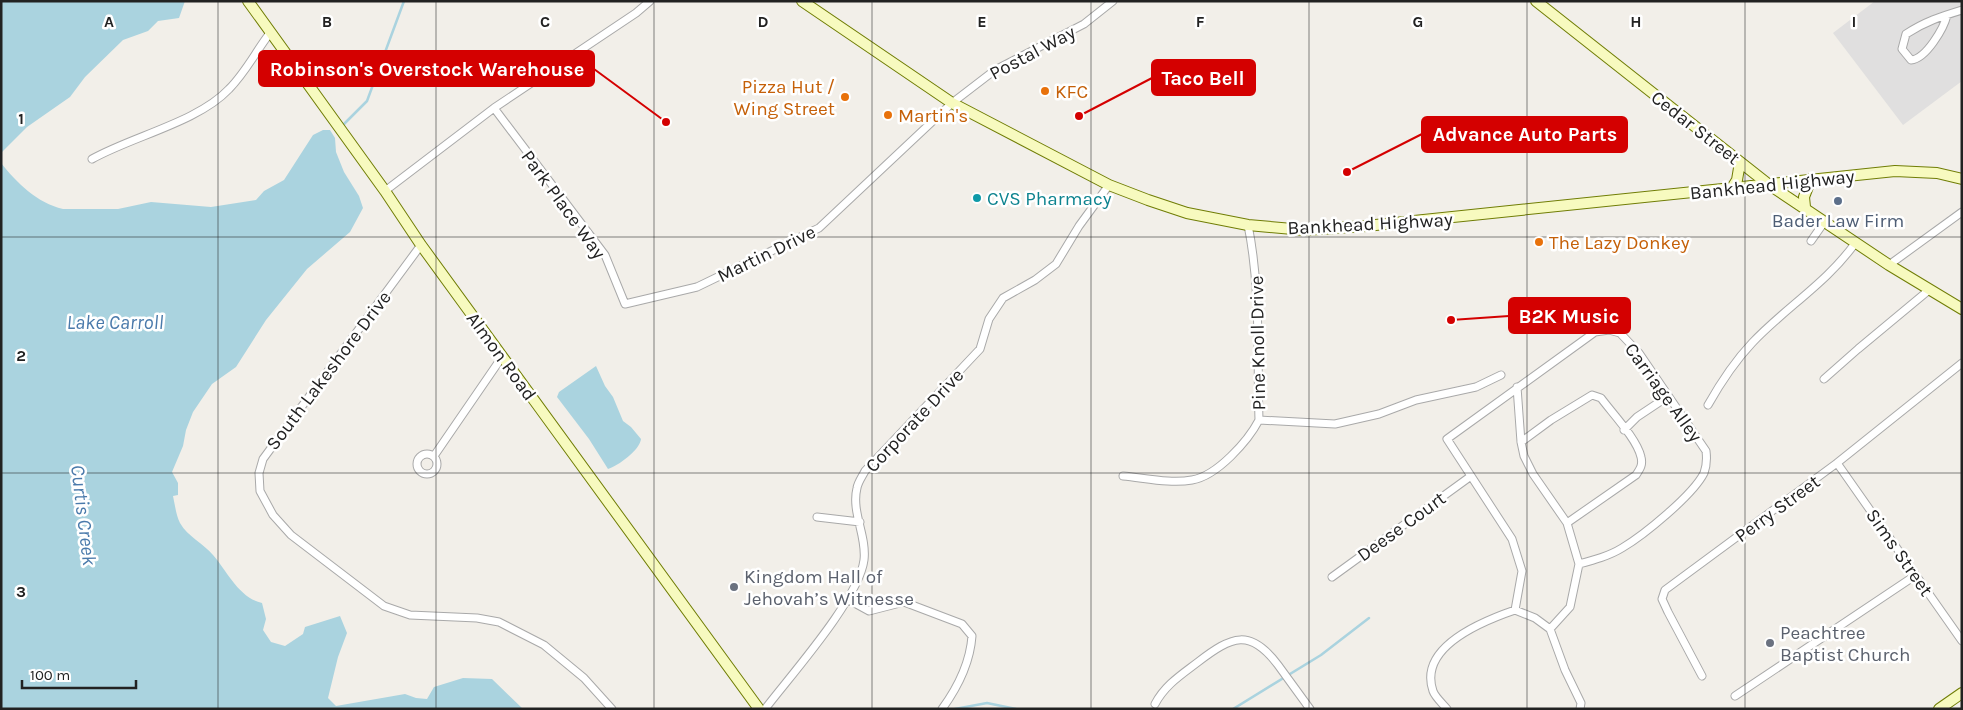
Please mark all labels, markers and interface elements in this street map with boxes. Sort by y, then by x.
text: A [104,12,114,31]
text: B [322,12,332,31]
text: C [540,12,550,31]
text: D [758,12,769,31]
text: E [977,12,987,31]
text: F [1196,12,1205,31]
text: G [1413,12,1423,31]
text: H [1630,12,1642,31]
text: I [1852,12,1856,31]
street label: Postal Way [986,21,1079,85]
callout: Robinson's Overstock Warehouse [259,51,594,86]
text: Robinson's Overstock Warehouse [270,58,584,81]
callout: Taco Bell [1152,60,1255,95]
text: Taco Bell [1161,67,1245,90]
place label: Pizza Hut / Wing Street [733,76,835,120]
place label: KFC [1055,81,1088,103]
marker: KFC [1039,85,1051,97]
street label: Cedar Street [1647,86,1744,169]
marker: Pizza Hut / Wing Street [839,91,851,103]
place label: Martin's [898,105,968,127]
text: 1 [18,109,24,128]
marker: Martin's [882,109,894,121]
callout: Advance Auto Parts [1422,117,1627,152]
text: Advance Auto Parts [1433,123,1617,146]
street label: Park Place Way [516,146,610,263]
street label: Bankhead Highway [1689,165,1856,205]
place label: CVS Pharmacy [987,188,1112,210]
marker: CVS Pharmacy [971,192,983,204]
marker: Bader Law Firm [1832,195,1844,207]
street label: Bankhead Highway [1287,209,1453,239]
place label: Bader Law Firm [1772,210,1904,232]
street label: Martin Drive [714,221,819,287]
place label: The Lazy Donkey [1549,232,1690,254]
marker: The Lazy Donkey [1533,236,1545,248]
street label: Pine Knoll Drive [1246,275,1270,411]
street label: South Lakeshore Drive [262,287,396,455]
callout: B2K Music [1509,298,1630,333]
text: B2K Music [1519,305,1619,328]
street label: Almon Road [462,308,541,405]
water label: Lake Carroll [67,311,163,334]
street label: Carriage Alley [1620,339,1707,447]
text: 2 [16,346,26,365]
street label: Corporate Drive [861,364,968,477]
water label: Curtis Creek [66,463,101,568]
street label: Perry Street [1731,471,1824,547]
street label: Deese Court [1353,487,1450,566]
street label: Sims Street [1861,505,1937,600]
place label: Kingdom Hall of Jehovah’s Witnesse [744,566,914,610]
marker: Kingdom Hall of Jehovah’s Witnesse [728,581,740,593]
text: 3 [16,582,26,601]
place label: Peachtree Baptist Church [1780,622,1911,666]
marker: Peachtree Baptist Church [1764,637,1776,649]
scale bar [22,658,136,690]
text: 100 m [30,666,70,684]

